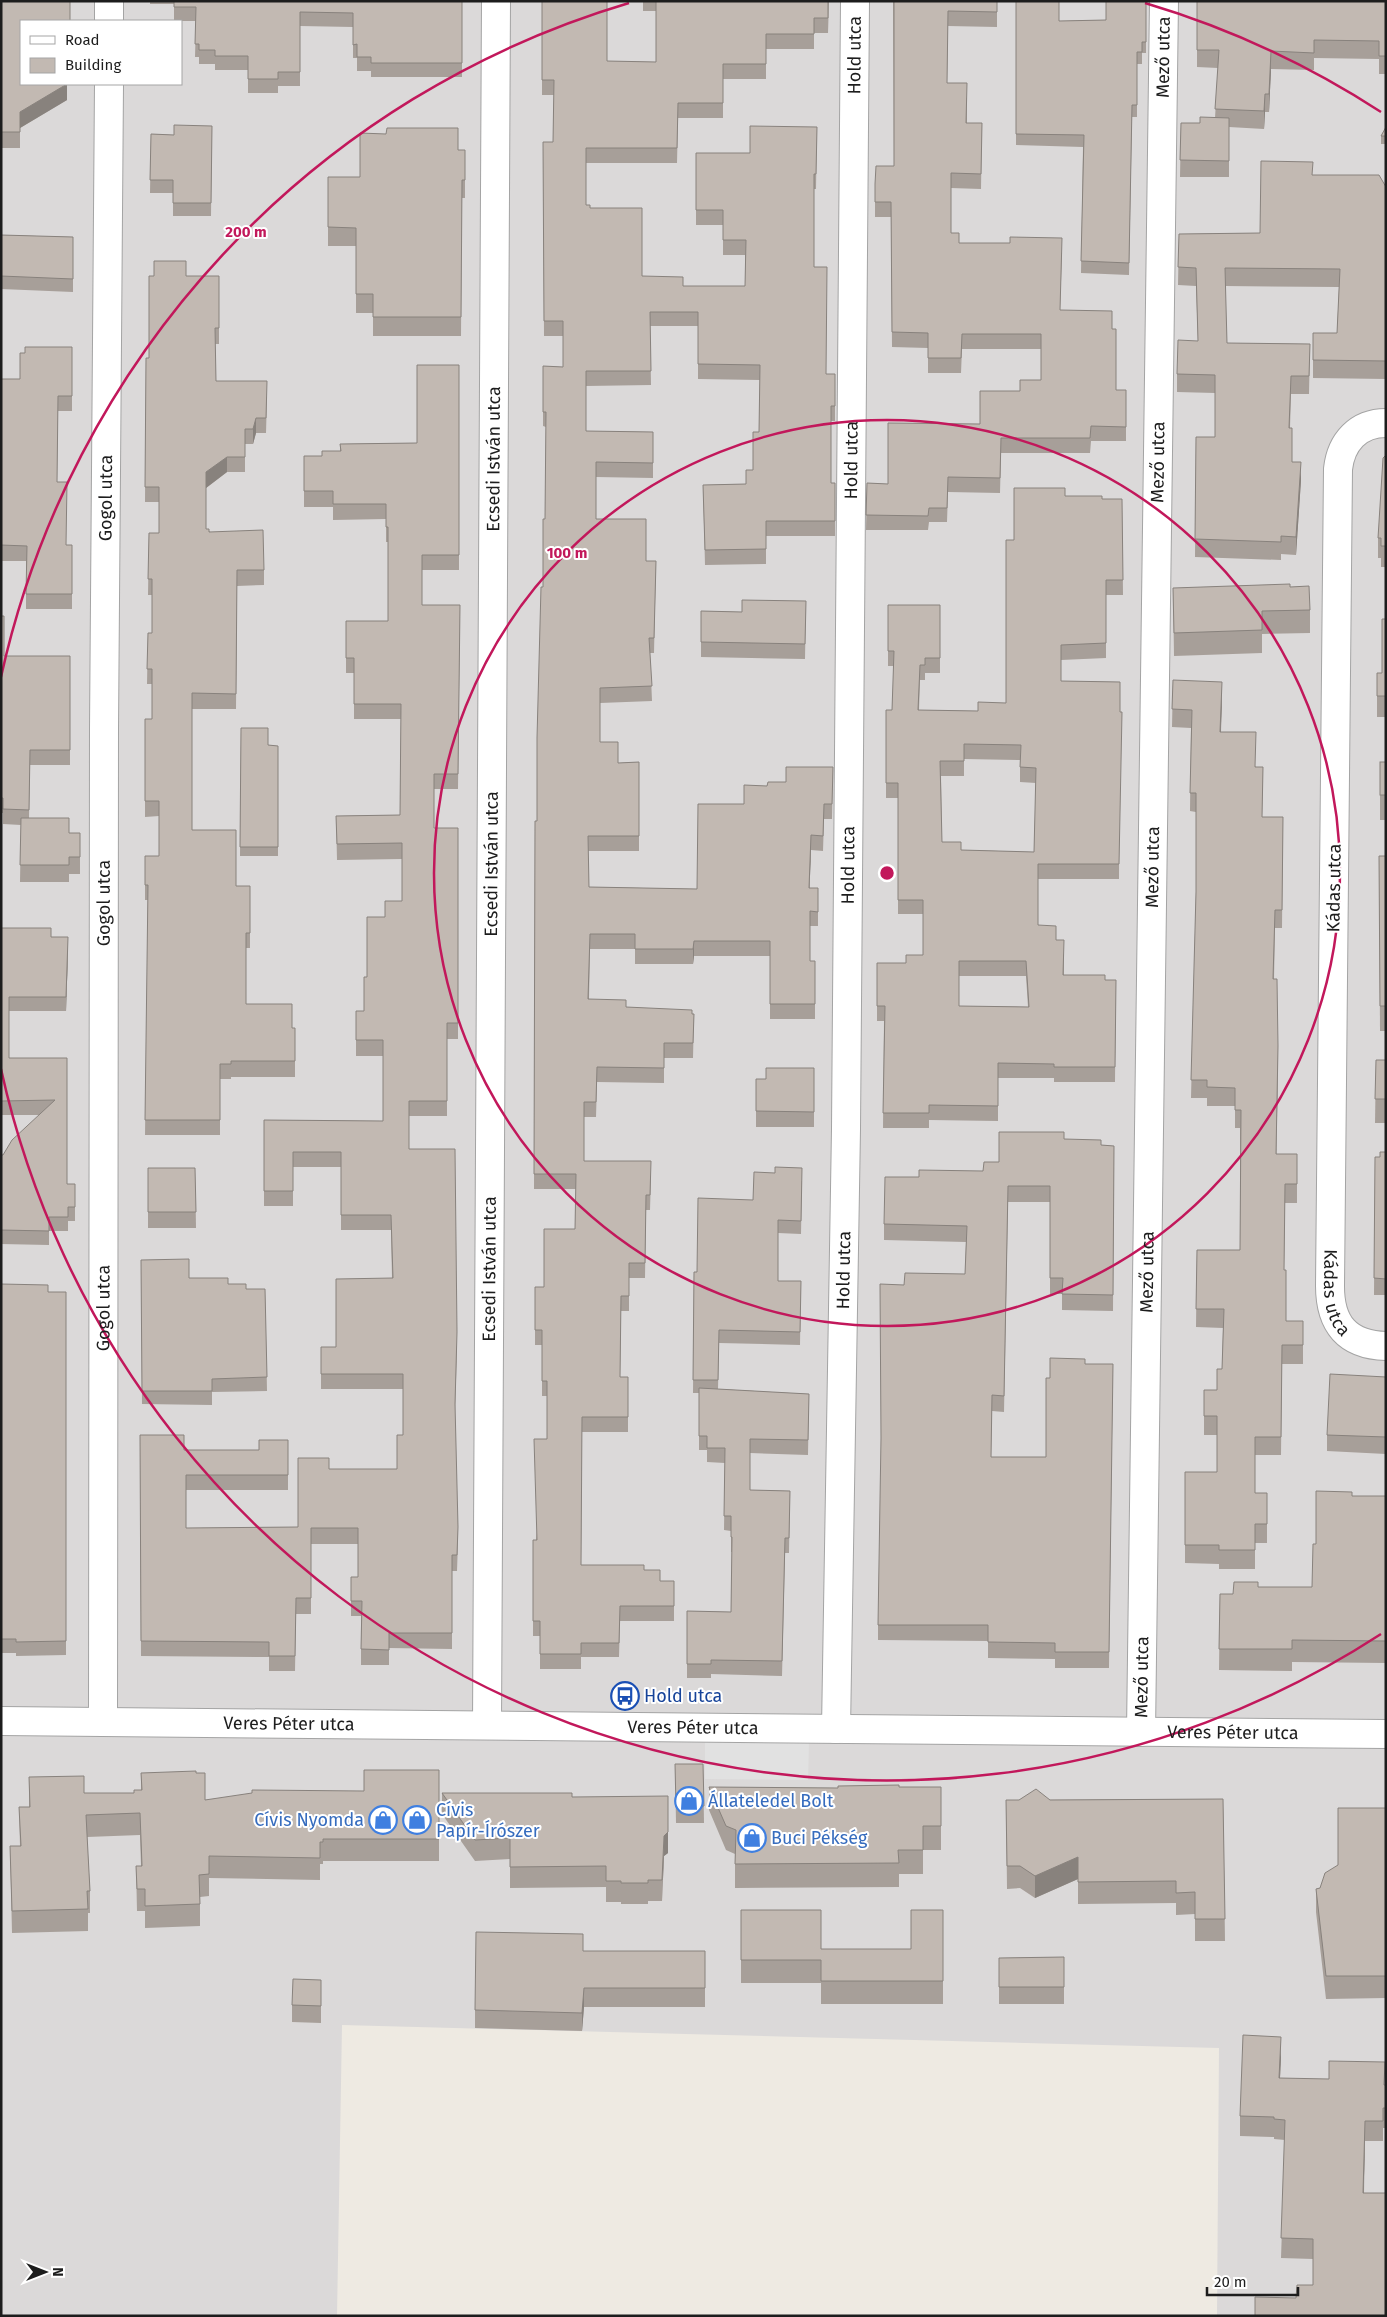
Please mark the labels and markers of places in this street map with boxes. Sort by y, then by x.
centre of rings [878,864,896,882]
bus stop icon: Hold utca [610,1681,640,1711]
place label: Hold utca [644,1685,722,1707]
shop icon: Állateledel Bolt [674,1786,704,1816]
place label: Állateledel Bolt [708,1789,834,1812]
place label: Cívis Papír-Írószer [436,1799,540,1842]
shop icon: Cívis Nyomda [368,1805,398,1835]
shop icon: Cívis Papír-Írószer [402,1805,432,1835]
place label: Cívis Nyomda [254,1809,364,1831]
shop icon: Buci Pékség [737,1823,767,1853]
place label: Buci Pékség [771,1827,868,1849]

